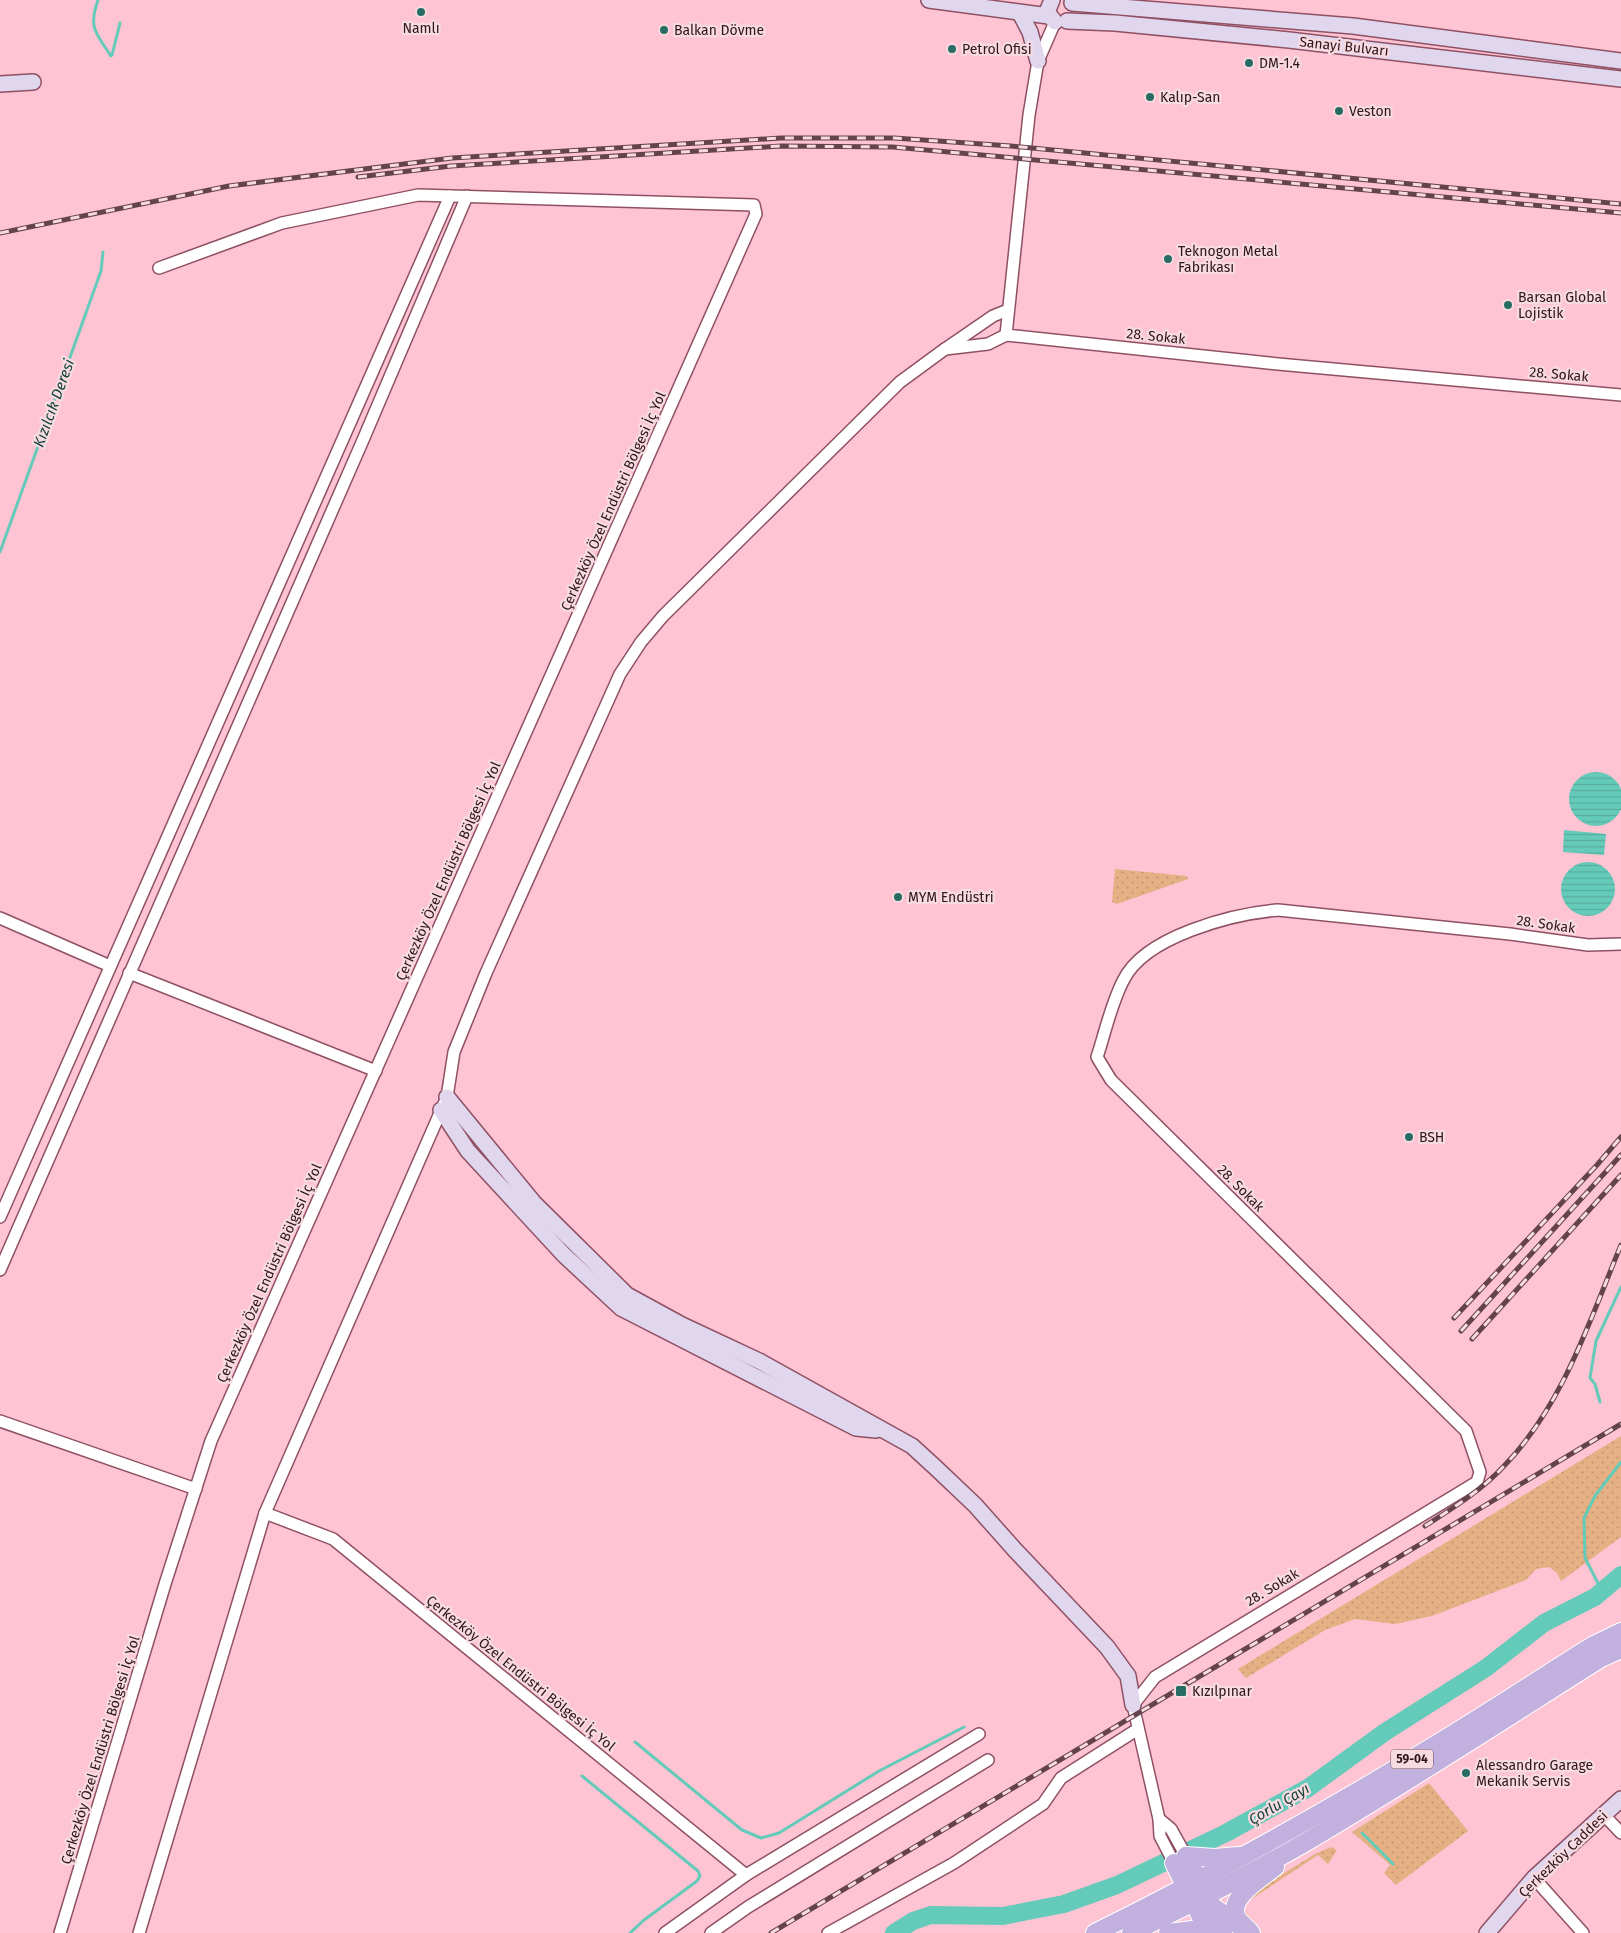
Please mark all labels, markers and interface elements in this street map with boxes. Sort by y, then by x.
marker: Namlı [415,6,427,18]
place label: Namlı [402,20,440,37]
place label: Balkan Dövme [674,22,764,39]
marker: Balkan Dövme [658,24,670,36]
street label: Sanayi Bulvarı [1298,33,1389,60]
place label: Petrol Ofisi [962,41,1032,58]
marker: Petrol Ofisi [946,43,958,55]
place label: DM-1.4 [1259,55,1300,72]
marker: DM-1.4 [1243,57,1255,69]
place label: Kalıp-San [1160,89,1221,106]
marker: Kalıp-San [1144,91,1156,103]
place label: Veston [1349,103,1392,120]
marker: Veston [1333,105,1345,117]
place label: Teknogon Metal Fabrikası [1178,243,1278,276]
marker: Teknogon Metal Fabrikası [1162,253,1174,265]
place label: Barsan Global Lojistik [1518,289,1606,322]
marker: Barsan Global Lojistik [1502,299,1514,311]
street label: 28. Sokak [1126,325,1187,348]
water label: Kızılcık Deresi [30,356,78,450]
street label: 28. Sokak [1529,363,1590,386]
street label: Çerkezköy Özel Endüstri Bölgesi İç Yol [556,389,670,613]
street label: Çerkezköy Özel Endüstri Bölgesi İç Yol [391,759,505,983]
place label: MYM Endüstri [908,889,994,906]
marker: MYM Endüstri [892,891,904,903]
street label: 28. Sokak [1515,912,1577,937]
place label: BSH [1419,1129,1444,1146]
marker: BSH [1403,1131,1415,1143]
street label: Çerkezköy Özel Endüstri Bölgesi İç Yol [212,1161,326,1385]
street label: 28. Sokak [1214,1161,1268,1216]
street label: 28. Sokak [1242,1564,1303,1610]
street label: Çerkezköy Özel Endüstri Bölgesi İç Yol [423,1591,619,1755]
street label: Çerkezköy Özel Endüstri Bölgesi İç Yol [57,1634,143,1866]
place label: Kızılpınar [1192,1683,1252,1700]
marker: Kızılpınar [1174,1684,1188,1698]
road number: 59-04 [1391,1750,1433,1768]
place label: Alessandro Garage Mekanik Servis [1476,1757,1593,1790]
marker: Alessandro Garage Mekanik Servis [1460,1767,1472,1779]
water label: Çorlu Çayı [1245,1779,1313,1829]
street label: Çerkezköy Caddesi [1515,1808,1611,1901]

